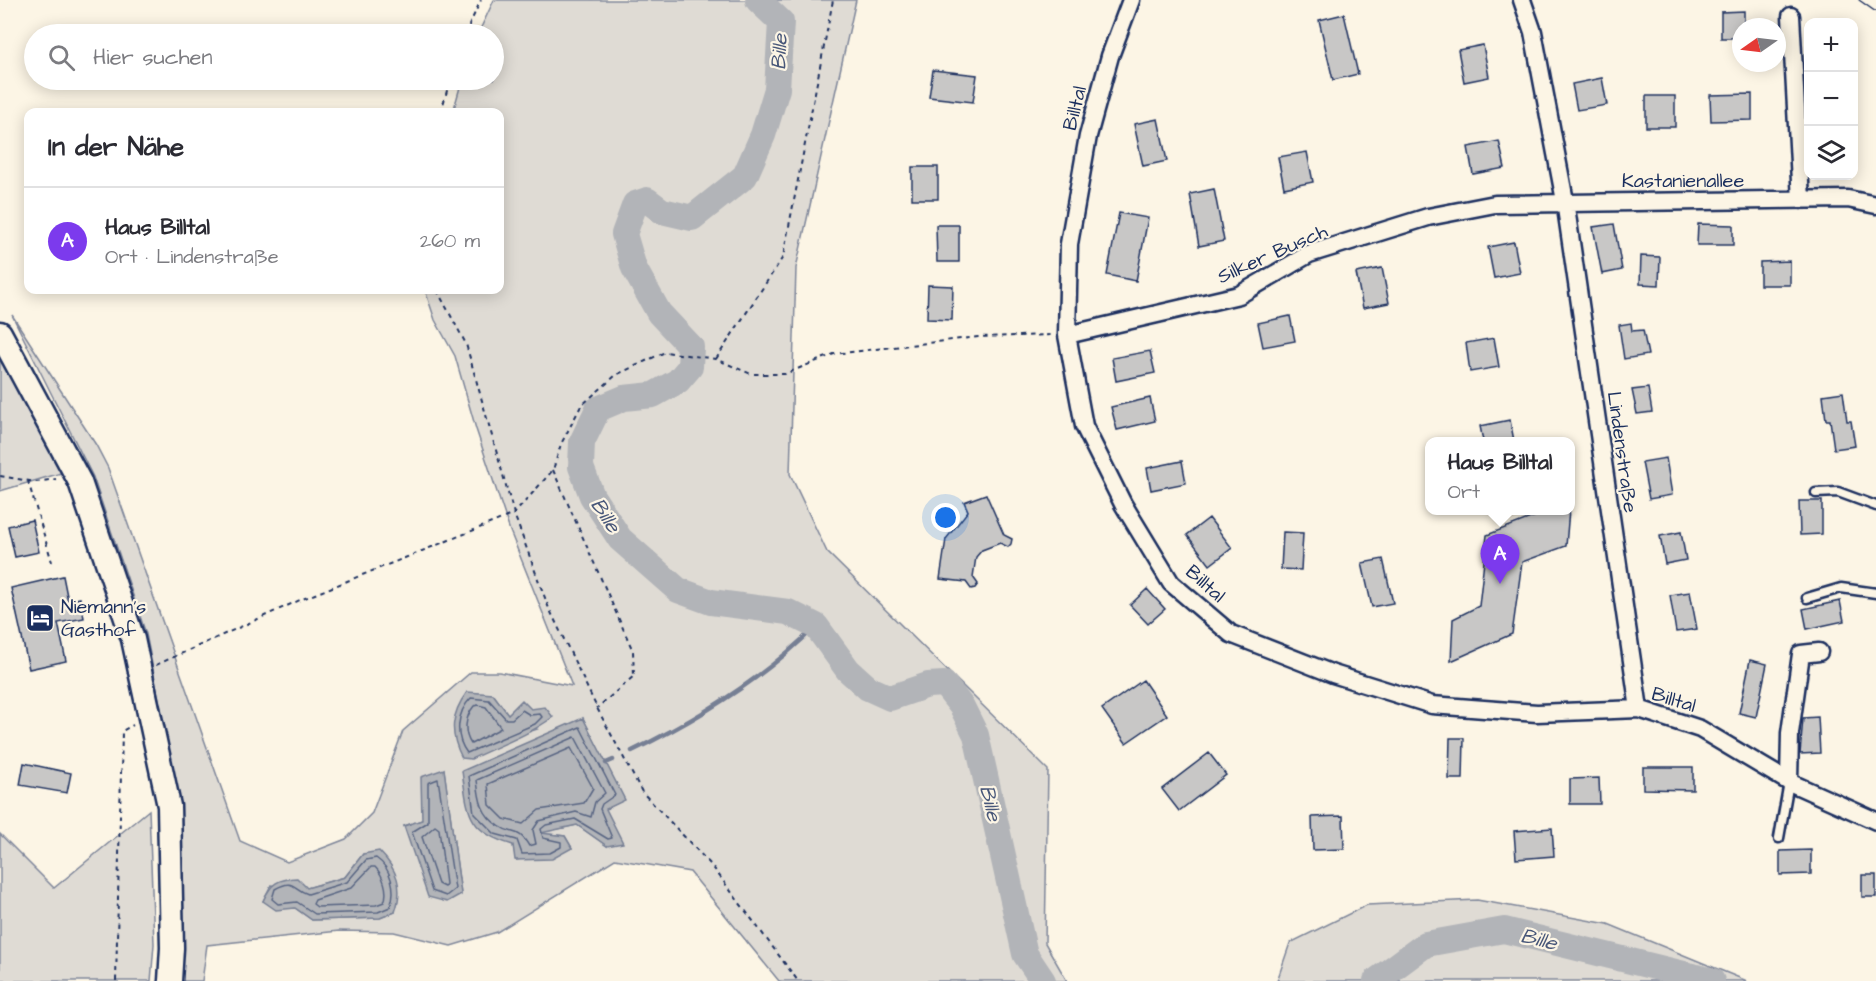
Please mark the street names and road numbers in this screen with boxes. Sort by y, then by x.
street label: Billtal [1056,83,1094,133]
street label: Kastanienallee [1622,167,1744,195]
street label: Silker Busch [1213,217,1332,291]
street label: Lindenstraße [1600,390,1644,515]
street label: Billtal [1179,558,1231,609]
street label: Billtal [1648,680,1699,720]

